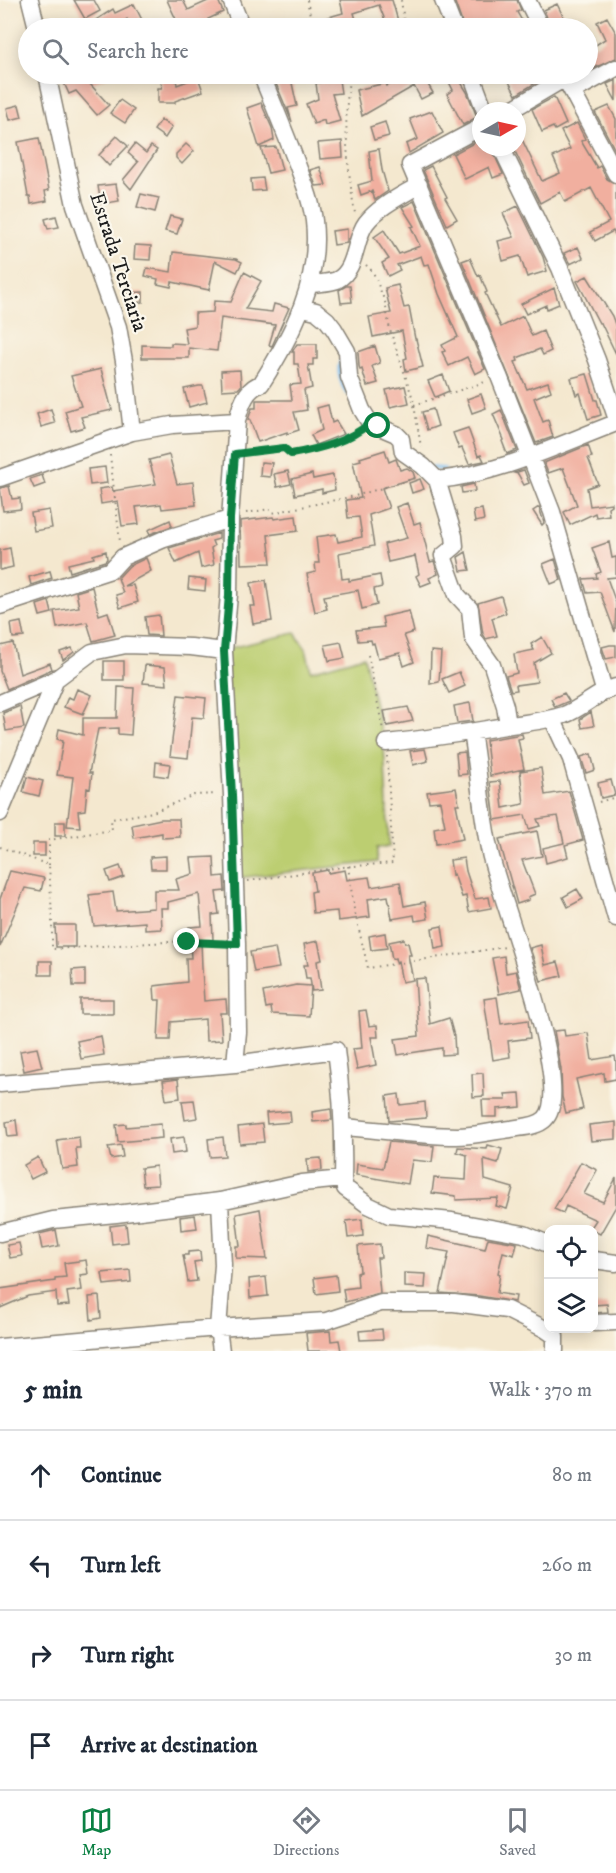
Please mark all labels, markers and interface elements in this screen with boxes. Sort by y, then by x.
search box [18,18,598,84]
icon: search [39,35,72,68]
text: Search here [87,38,189,65]
north arrow [472,102,526,156]
street label: Estrada Terciaria [83,189,153,335]
route start [364,412,390,438]
route end [173,928,199,954]
map controls [544,1225,598,1333]
button: locate [544,1225,598,1279]
button: layers [544,1279,598,1333]
text: 5 min [24,1374,82,1407]
text: Walk · 370 m [489,1378,592,1403]
icon: ahead [24,1459,57,1492]
text: Continue [81,1462,162,1489]
text: 80 m [552,1463,592,1488]
icon: left [24,1549,57,1582]
text: Turn left [81,1552,161,1579]
text: 260 m [542,1553,592,1578]
icon: right [24,1639,57,1672]
text: Turn right [81,1642,174,1669]
text: 30 m [554,1643,592,1668]
icon: arrive [24,1729,57,1762]
text: Arrive at destination [81,1732,258,1759]
tab: Map [80,1804,113,1860]
tab: Directions [273,1804,339,1860]
tab: Saved [499,1804,536,1860]

